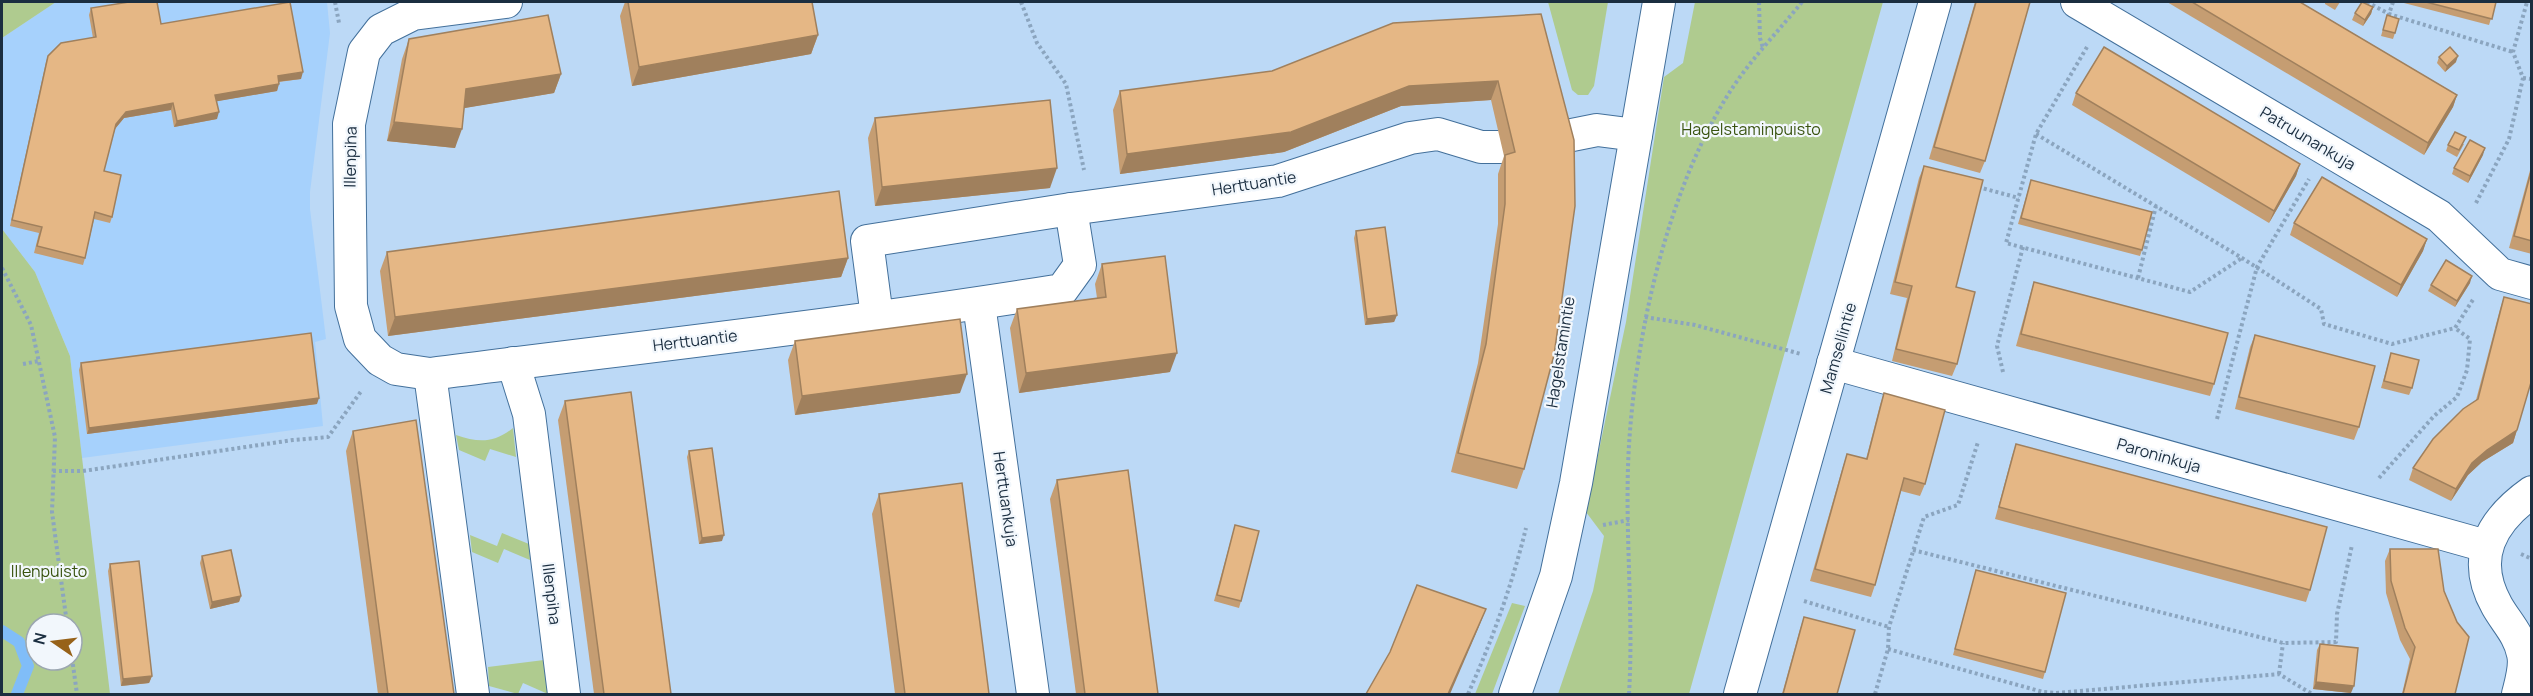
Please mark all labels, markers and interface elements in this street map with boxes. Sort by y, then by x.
street label: Patruunankuja [2256,101,2360,175]
park label: Hagelstaminpuisto [1681,118,1821,140]
street label: Illenpiha [338,126,362,188]
street label: Herttuantie [1210,165,1298,201]
street label: Hagelstamintie [1540,295,1580,409]
street label: Mamsellintie [1814,300,1862,396]
street label: Herttuantie [651,324,739,356]
street label: Paroninkuja [2114,433,2204,477]
street label: Herttuankuja [988,450,1024,548]
park label: Illenpuisto [11,560,87,582]
street label: Illenpiha [537,562,567,626]
north arrow [24,612,84,672]
text: N [27,630,52,647]

